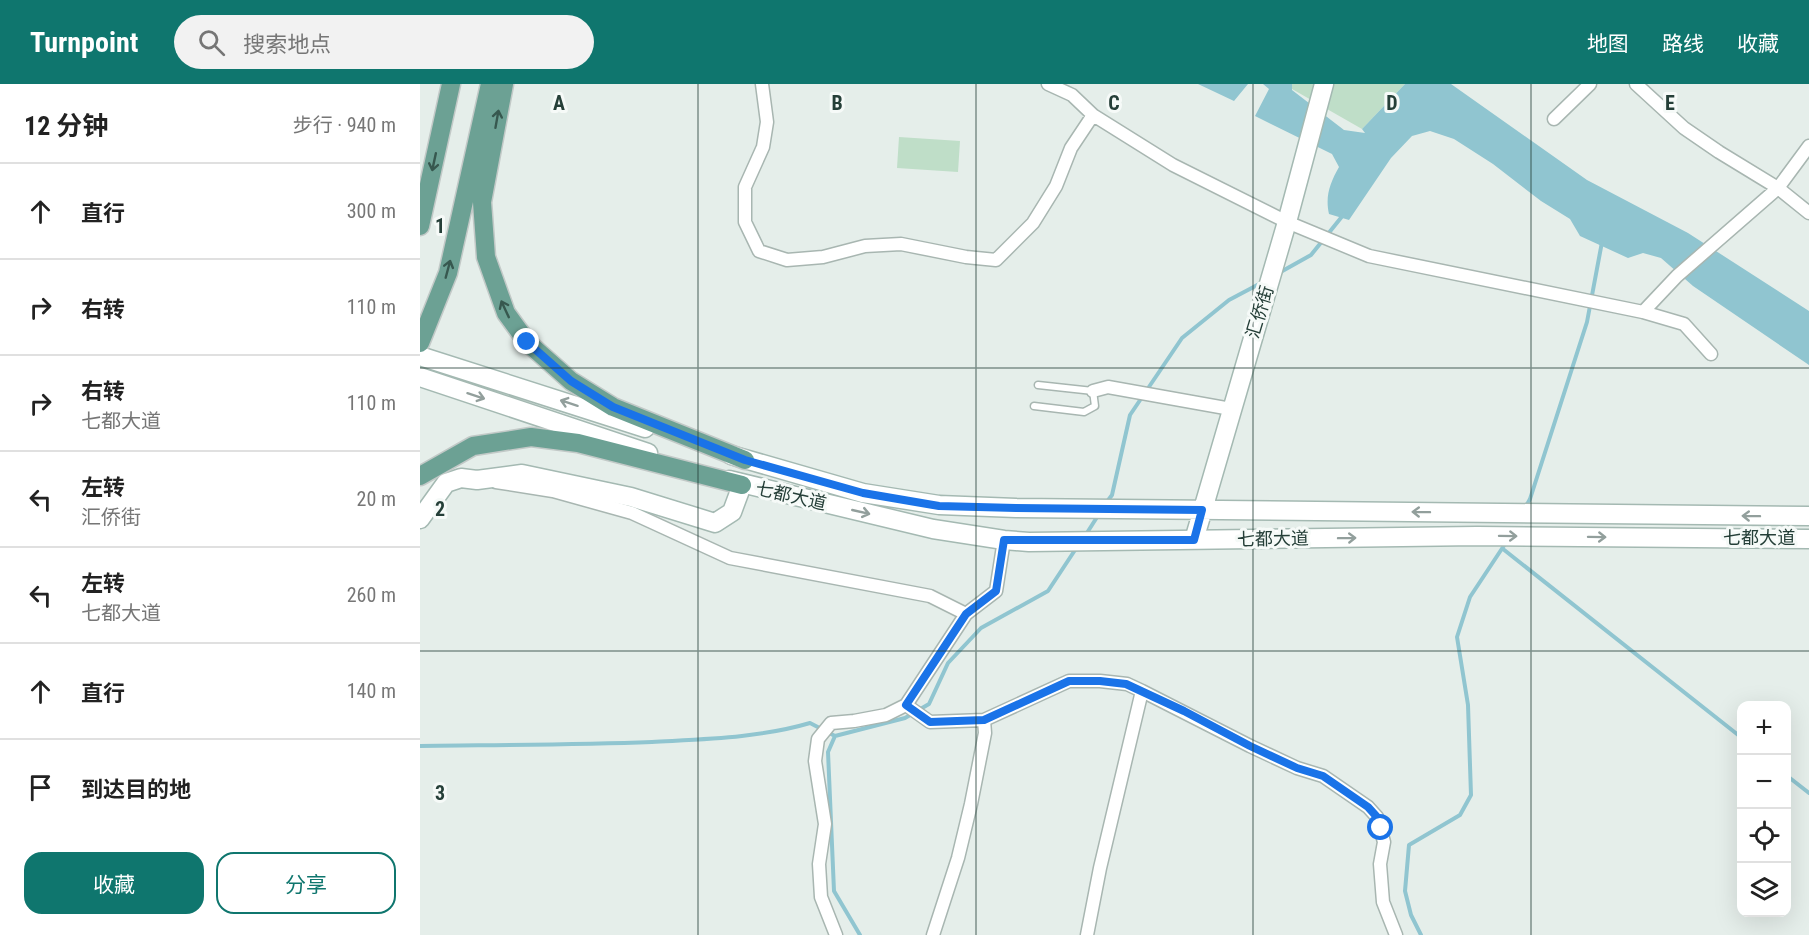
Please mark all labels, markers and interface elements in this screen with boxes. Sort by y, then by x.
search box [174,15,594,69]
text: Turnpoint [30,26,138,59]
icon: search [195,26,228,59]
text: 搜索地点 [243,32,331,57]
text: 地图 [1587,32,1629,56]
text: 路线 [1662,32,1704,56]
text: 收藏 [1737,32,1779,56]
text: A [553,91,565,115]
text: B [831,91,843,115]
text: C [1108,91,1120,115]
text: D [1386,91,1398,115]
text: E [1665,91,1675,115]
one-way arrow [492,110,503,130]
text: 12 分钟 [24,111,108,141]
text: 步行 · 940 m [293,113,396,137]
one-way arrow [428,151,439,171]
icon: ahead [24,195,57,228]
text: 300 m [347,199,396,223]
text: 直行 [81,201,125,226]
text: 1 [435,214,445,238]
one-way arrow [443,260,454,279]
street label: 汇侨街 [1242,283,1277,341]
icon: right [24,291,57,324]
text: 110 m [347,295,396,319]
text: 右转 [81,297,125,322]
one-way arrow [499,301,511,319]
route end [513,328,539,354]
text: 右转 [81,379,125,404]
icon: right [24,387,57,420]
text: 110 m [347,391,396,415]
one-way arrow [466,391,484,402]
one-way arrow [560,397,579,408]
text: 七都大道 [81,409,161,433]
text: 左转 [81,475,125,500]
street label: 七都大道 [754,477,829,514]
icon: left [24,483,57,516]
text: 20 m [357,487,396,511]
text: 2 [435,497,445,521]
text: 汇侨街 [81,505,141,529]
one-way arrow [1412,506,1432,518]
one-way arrow [851,507,870,519]
one-way arrow [1741,510,1761,522]
street label: 七都大道 [1237,527,1309,550]
street label: 七都大道 [1723,527,1795,548]
one-way arrow [1497,530,1517,542]
one-way arrow [1587,531,1607,543]
one-way arrow [1336,532,1356,543]
text: 左转 [81,571,125,596]
icon: left [24,579,57,612]
text: 260 m [347,583,396,607]
text: 七都大道 [81,601,161,625]
icon: ahead [24,675,57,708]
text: 140 m [347,679,396,703]
text: 直行 [81,681,125,706]
map controls [1737,701,1791,917]
button: + [1737,701,1791,755]
button: − [1737,755,1791,809]
icon: arrive [24,771,57,804]
text: 到达目的地 [81,777,191,802]
text: 3 [435,781,445,805]
button: locate [1737,809,1791,863]
route start [1367,814,1393,840]
button: 收藏 [24,852,204,914]
button: 分享 [216,852,396,914]
button: layers [1737,863,1791,917]

